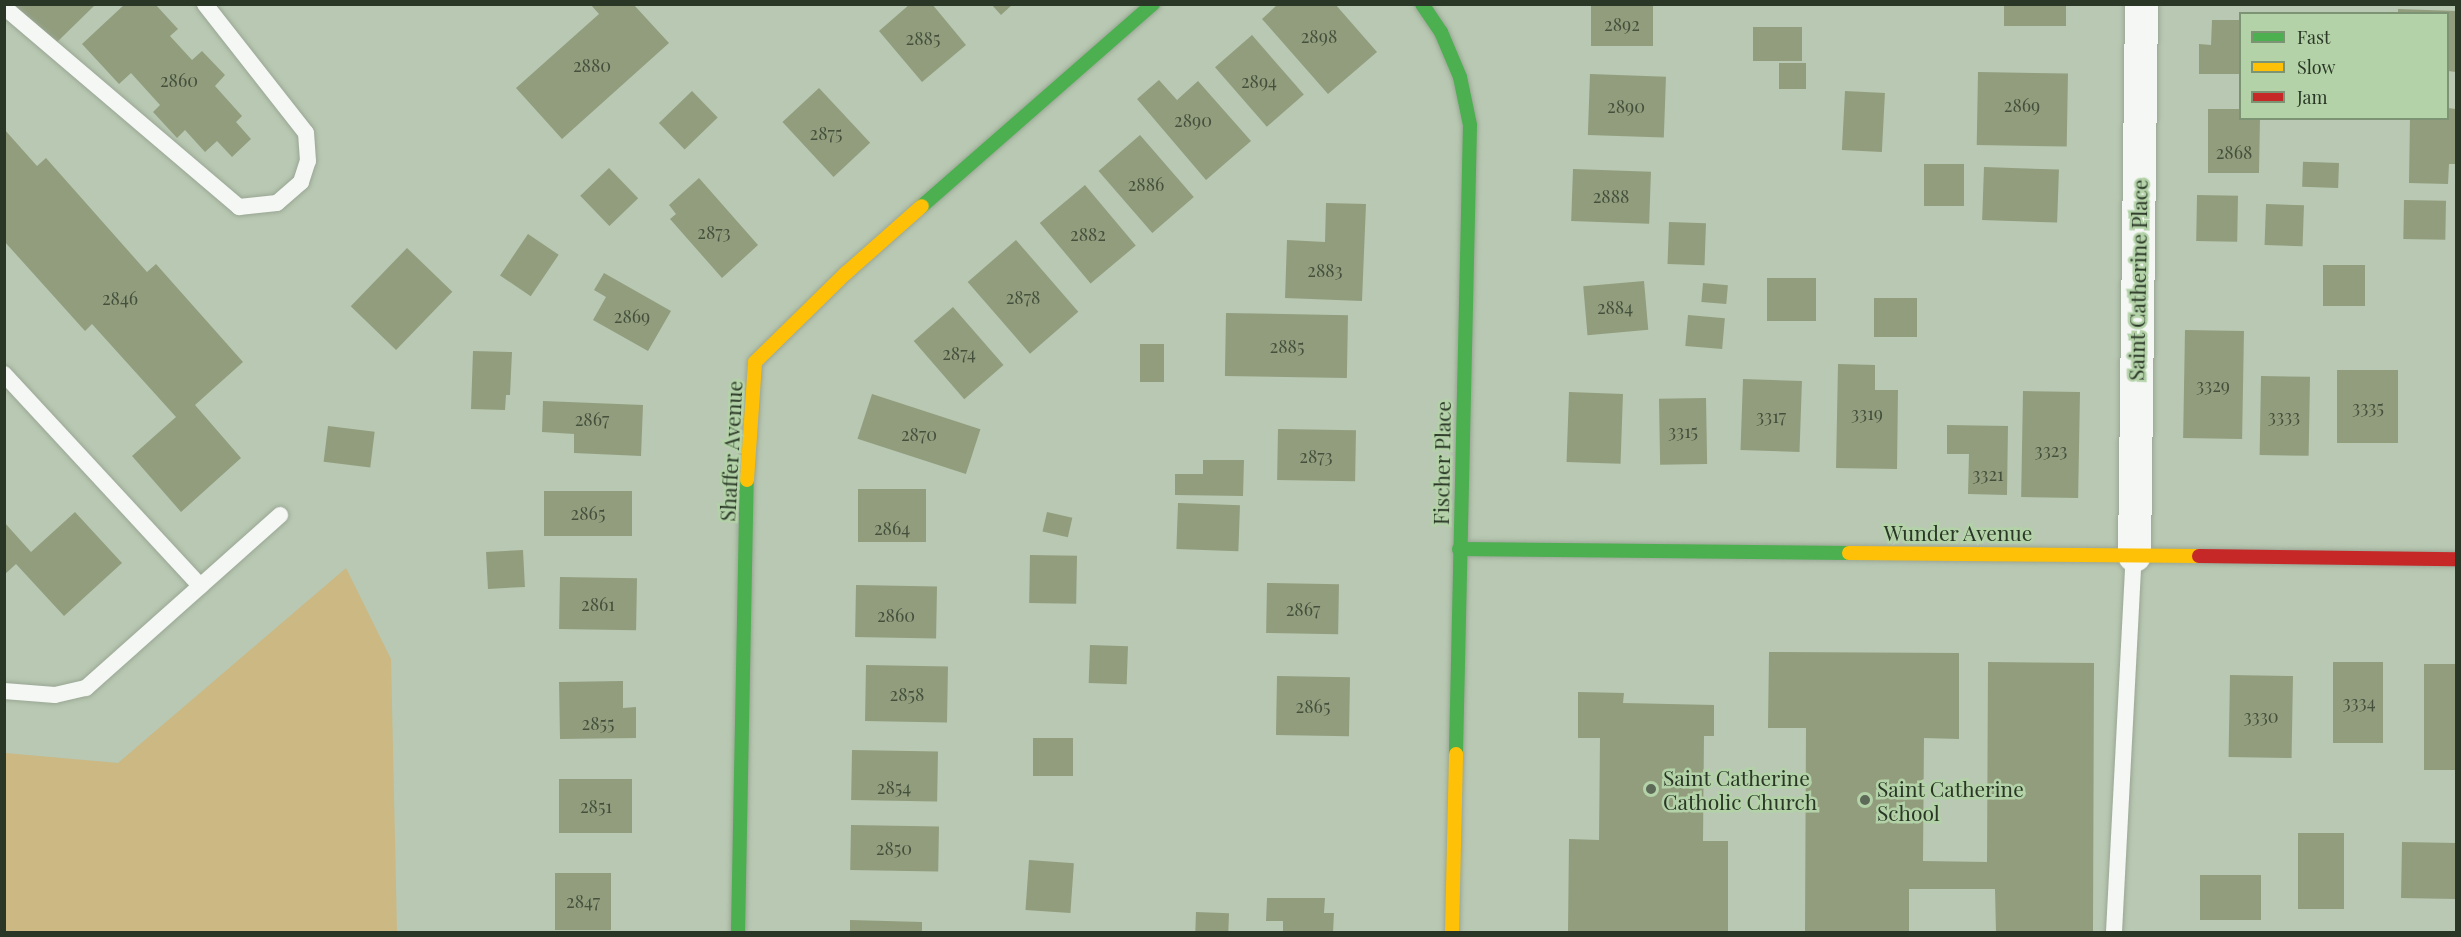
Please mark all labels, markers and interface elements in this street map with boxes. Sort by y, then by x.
legend [2239,12,2449,120]
house number: 2892 [1604,13,1640,35]
house number: 2898 [1301,25,1337,47]
text: Fast [2297,25,2330,49]
house number: 2885 [906,27,940,49]
house number: 2880 [573,54,611,76]
text: Slow [2297,55,2335,79]
house number: 2860 [160,69,198,91]
house number: 2894 [1241,70,1277,92]
text: Jam [2297,85,2327,109]
house number: 2869 [2004,94,2040,116]
house number: 2890 [1607,95,1645,117]
house number: 2890 [1174,109,1212,131]
house number: 2875 [810,122,842,144]
house number: 2868 [2216,141,2252,163]
house number: 2886 [1128,173,1164,195]
street label: Saint Catherine Place [2123,179,2151,381]
house number: 2888 [1593,185,1629,207]
house number: 2873 [697,221,731,243]
house number: 2882 [1070,223,1106,245]
house number: 2883 [1307,259,1343,281]
house number: 2878 [1006,286,1040,308]
house number: 2846 [102,287,138,309]
house number: 2884 [1597,296,1633,318]
house number: 2869 [614,305,650,327]
house number: 2885 [1270,335,1304,357]
house number: 2874 [942,342,976,364]
house number: 3329 [2196,374,2230,396]
street label: Shaffer Avenue [714,379,746,523]
house number: 3335 [2352,396,2384,418]
street label: Fischer Place [1427,400,1455,526]
house number: 3319 [1851,402,1883,424]
house number: 3317 [1756,405,1786,427]
house number: 3333 [2268,405,2300,427]
house number: 2867 [575,408,609,430]
house number: 3315 [1668,420,1698,442]
house number: 2870 [901,423,937,445]
house number: 3323 [2035,439,2067,461]
house number: 2873 [1299,445,1333,467]
house number: 3321 [1972,463,2004,485]
house number: 2865 [571,502,605,524]
house number: 2864 [874,517,910,539]
street label: Wunder Avenue [1883,519,2033,545]
house number: 2861 [581,593,615,615]
house number: 2867 [1286,598,1320,620]
house number: 2860 [877,604,915,626]
house number: 2858 [890,683,924,705]
house number: 3334 [2342,691,2376,713]
house number: 2865 [1296,695,1330,717]
house number: 3330 [2243,705,2279,727]
house number: 2855 [582,712,614,734]
place label: Saint Catherine Catholic Church [1663,764,1817,814]
place label: Saint Catherine School [1877,775,2024,825]
house number: 2854 [877,776,911,798]
marker: Saint Catherine Catholic Church [1644,782,1658,796]
marker: Saint Catherine School [1858,793,1872,807]
house number: 2851 [580,795,612,817]
house number: 2850 [876,837,912,859]
house number: 2847 [566,890,600,912]

